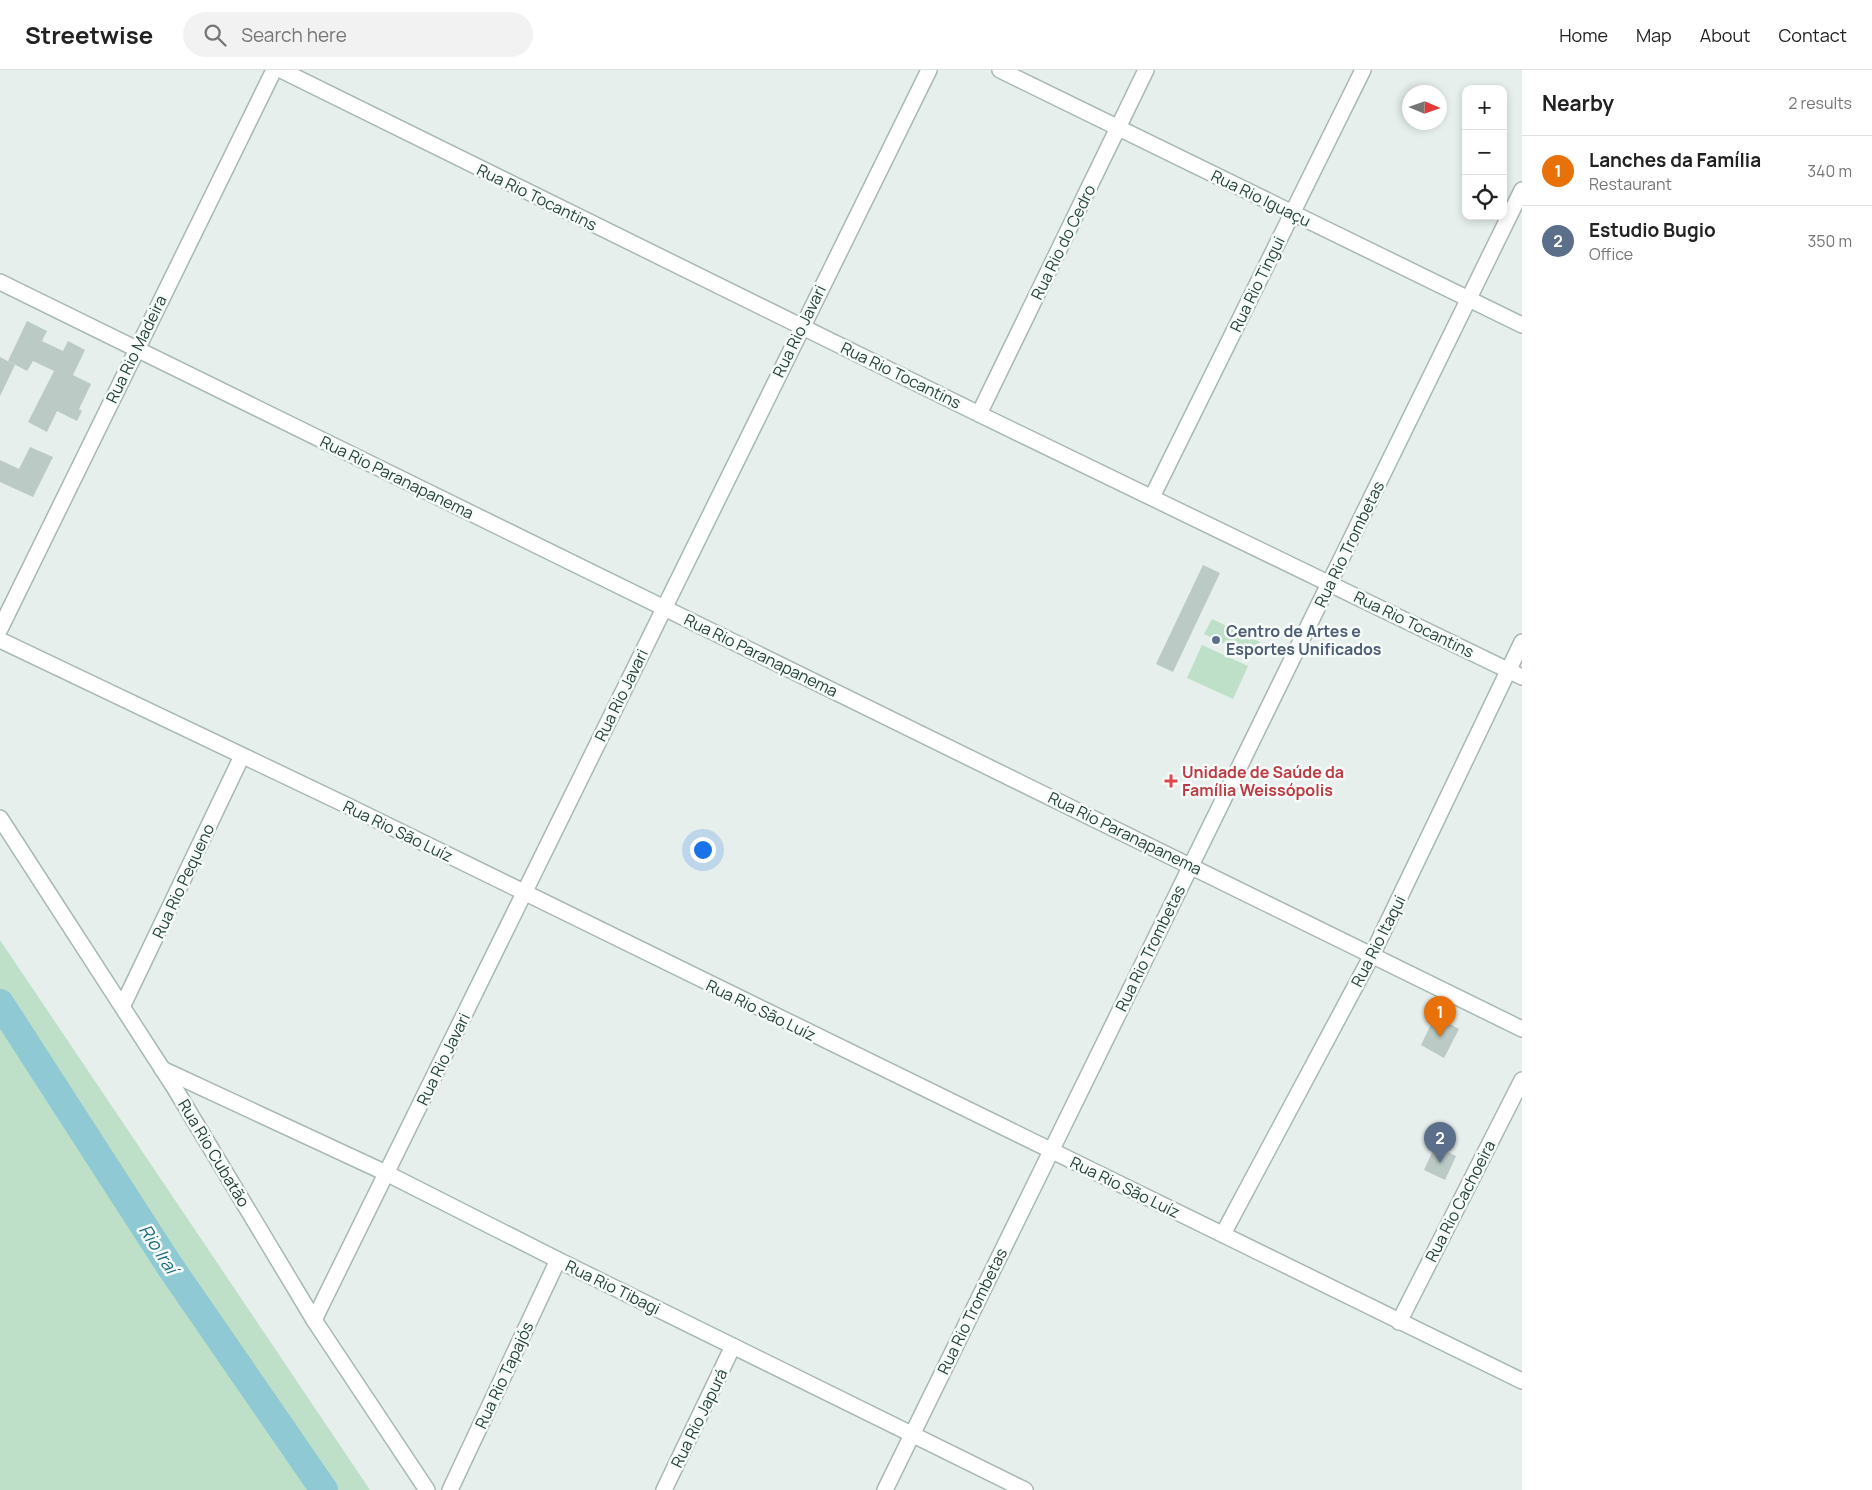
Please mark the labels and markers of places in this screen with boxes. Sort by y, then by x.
place label: Centro de Artes e Esportes Unificados [1226,620,1382,660]
marker: Centro de Artes e Esportes Unificados [1210,634,1222,646]
place label: Unidade de Saúde da Família Weissópolis [1182,761,1344,801]
marker: Unidade de Saúde da Família Weissópolis [1164,774,1178,788]
pin: 1 [1424,996,1456,1037]
pin: 2 [1424,1122,1456,1163]

